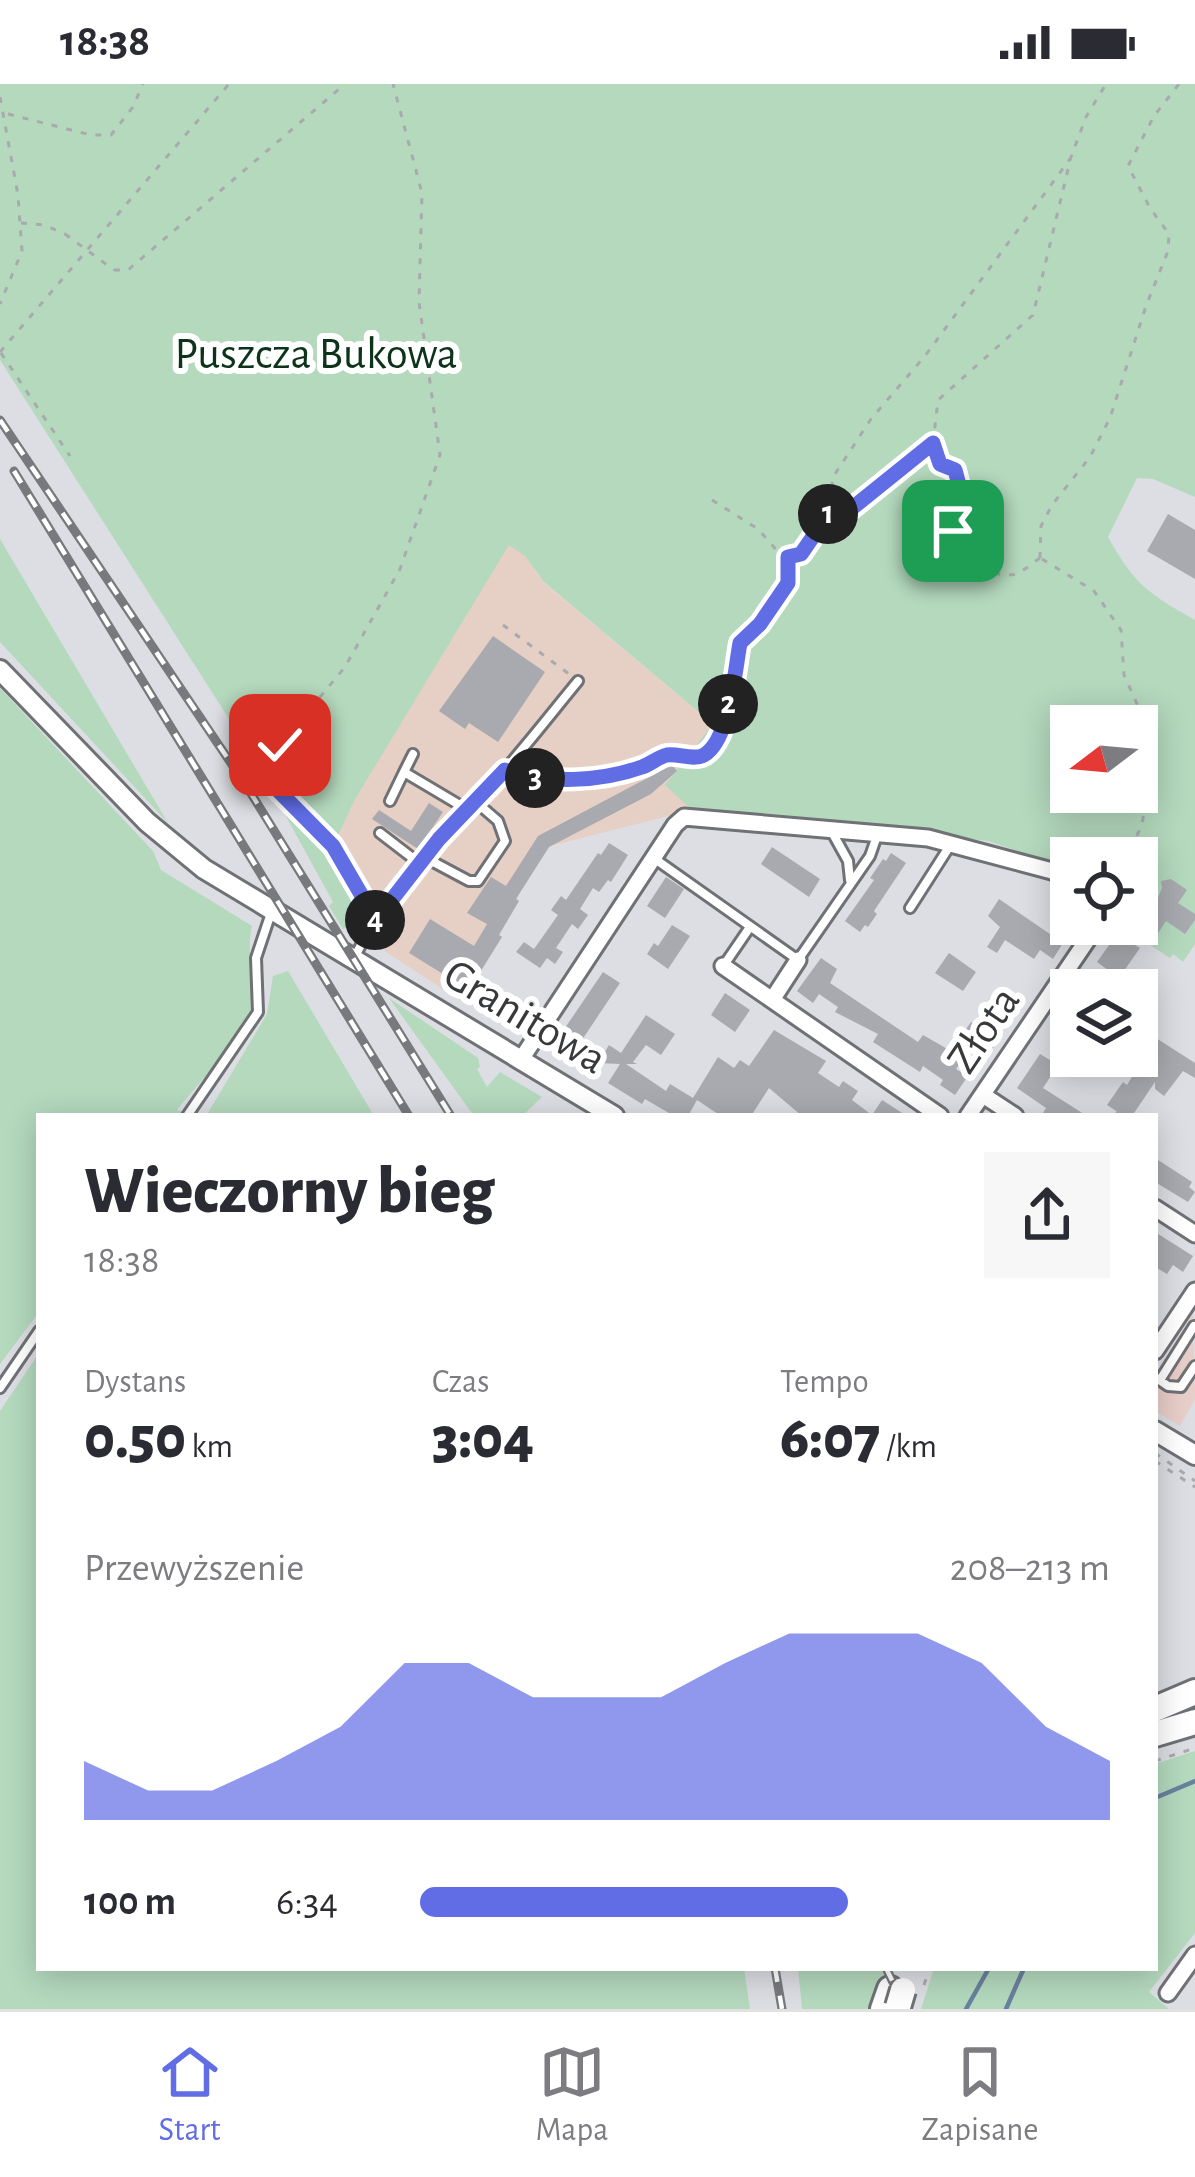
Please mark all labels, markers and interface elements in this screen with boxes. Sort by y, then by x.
text: 18:38 [60,19,150,64]
park label: Puszcza Bukowa [174,332,458,377]
pin [902,480,1004,582]
pin: 1 [798,484,858,544]
text: 1 [822,497,834,530]
icon: arrive [920,498,986,564]
pin: 2 [698,674,758,734]
text: 2 [720,687,736,720]
pin [229,694,331,796]
north arrow [1050,705,1158,813]
map controls [1050,705,1158,1077]
icon: check [247,712,313,778]
pin: 3 [505,748,565,808]
text: 3 [528,761,542,794]
button: locate [1050,837,1158,945]
pin: 4 [345,890,405,950]
text: 4 [367,903,383,936]
street label: Granitowa [436,951,614,1083]
button: layers [1050,969,1158,1077]
street label: Złota [939,979,1029,1081]
button: share [984,1152,1110,1278]
text: Wieczorny bieg [84,1159,494,1225]
text: 18:38 [84,1241,159,1280]
text: Dystans [84,1366,186,1399]
text: Czas [432,1366,490,1399]
text: Tempo [780,1366,869,1399]
text: 0.50 [84,1409,186,1469]
text: 3:04 [432,1409,534,1469]
text: 6:07 [780,1409,881,1469]
text: km [186,1431,233,1464]
text: /km [881,1431,937,1464]
text: Przewyższenie [84,1549,304,1588]
text: 208–213 m [950,1549,1110,1588]
text: 100 m [84,1883,176,1922]
text: 6:34 [276,1883,338,1922]
tab: Start [157,2039,223,2151]
tab: Mapa [536,2039,609,2151]
tab: Zapisane [922,2039,1038,2151]

